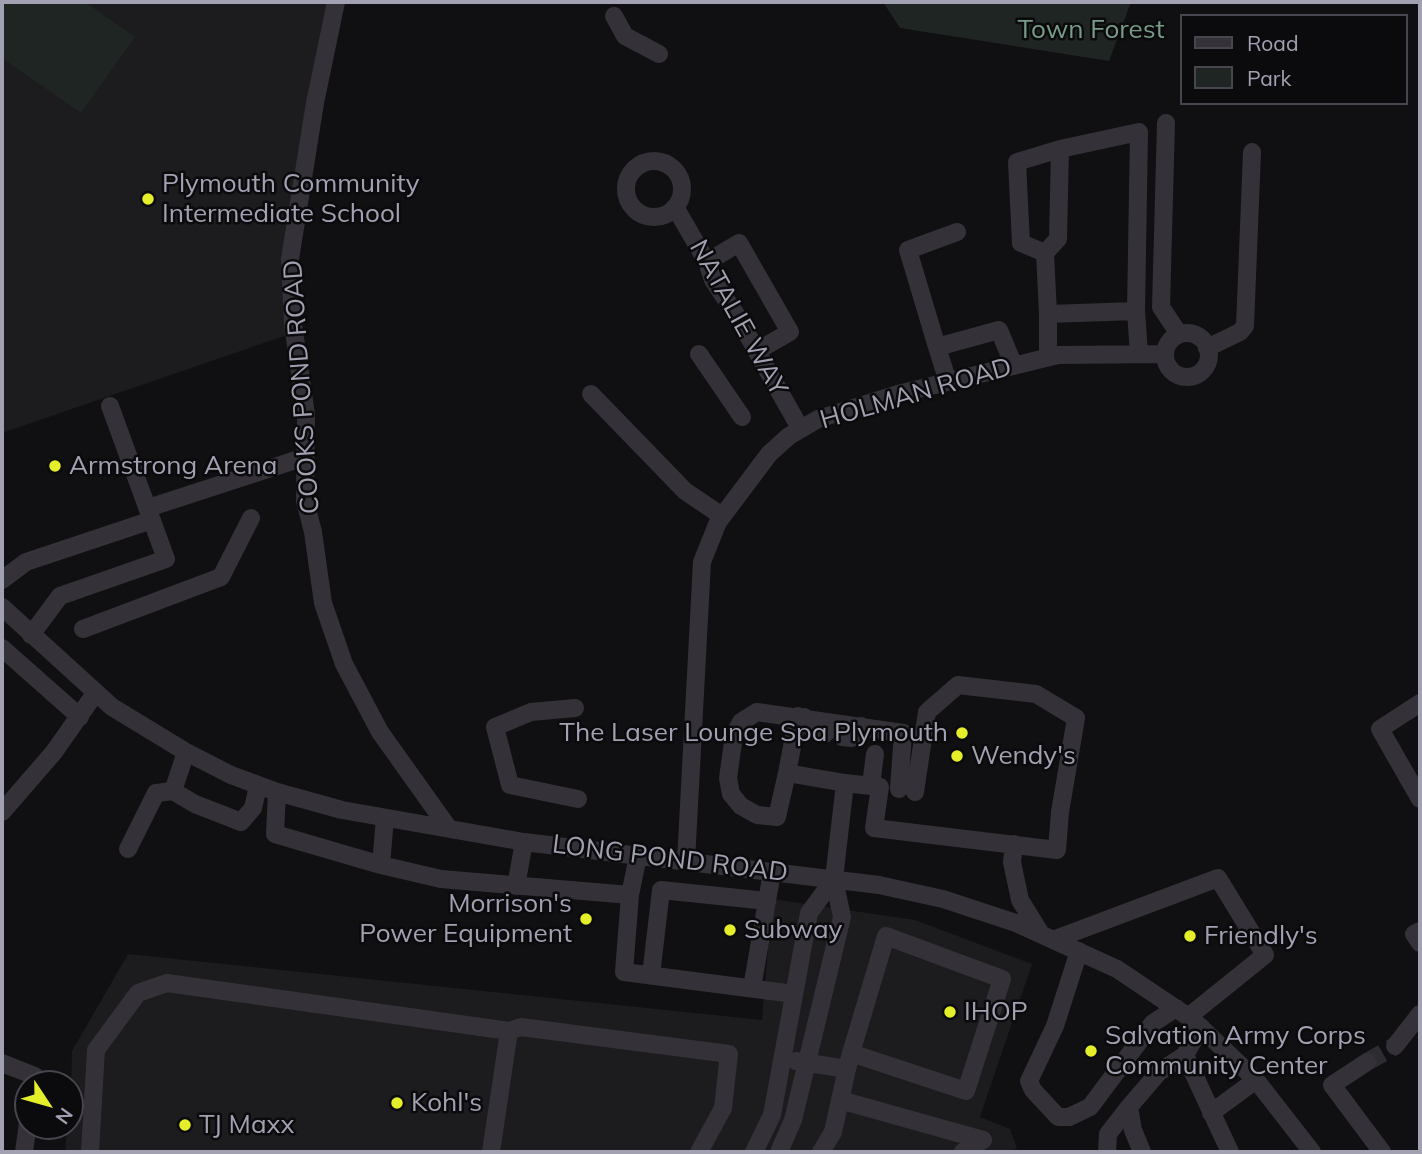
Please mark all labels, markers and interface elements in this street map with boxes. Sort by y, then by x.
park label: Town Forest [1017,14,1165,46]
legend [1180,14,1408,105]
text: Road [1247,30,1298,56]
text: Park [1247,65,1291,91]
place label: Plymouth Community Intermediate School [162,168,420,230]
marker: Plymouth Community Intermediate School [140,191,156,207]
street label: NATALIE WAY [682,235,794,401]
street label: COOKS POND ROAD [278,259,326,515]
street label: HOLMAN ROAD [817,352,1015,436]
place label: Armstrong Arena [69,450,277,482]
marker: Armstrong Arena [47,458,63,474]
place label: The Laser Lounge Spa Plymouth [559,717,948,749]
marker: The Laser Lounge Spa Plymouth [954,725,970,741]
place label: Wendy's [971,740,1076,772]
marker: Wendy's [949,748,965,764]
street label: LONG POND ROAD [550,829,790,889]
place label: Morrison's Power Equipment [359,888,572,950]
marker: Morrison's Power Equipment [578,911,594,927]
place label: Subway [744,914,842,946]
place label: Friendly's [1204,920,1318,952]
marker: Subway [722,922,738,938]
marker: Friendly's [1182,928,1198,944]
place label: IHOP [964,996,1028,1028]
marker: IHOP [942,1004,958,1020]
place label: Salvation Army Corps Community Center [1105,1020,1366,1082]
marker: Salvation Army Corps Community Center [1083,1043,1099,1059]
north arrow [14,1070,84,1140]
place label: Kohl's [411,1087,482,1119]
marker: Kohl's [389,1095,405,1111]
text: N [50,1103,78,1129]
place label: TJ Maxx [199,1109,294,1141]
marker: TJ Maxx [177,1117,193,1133]

